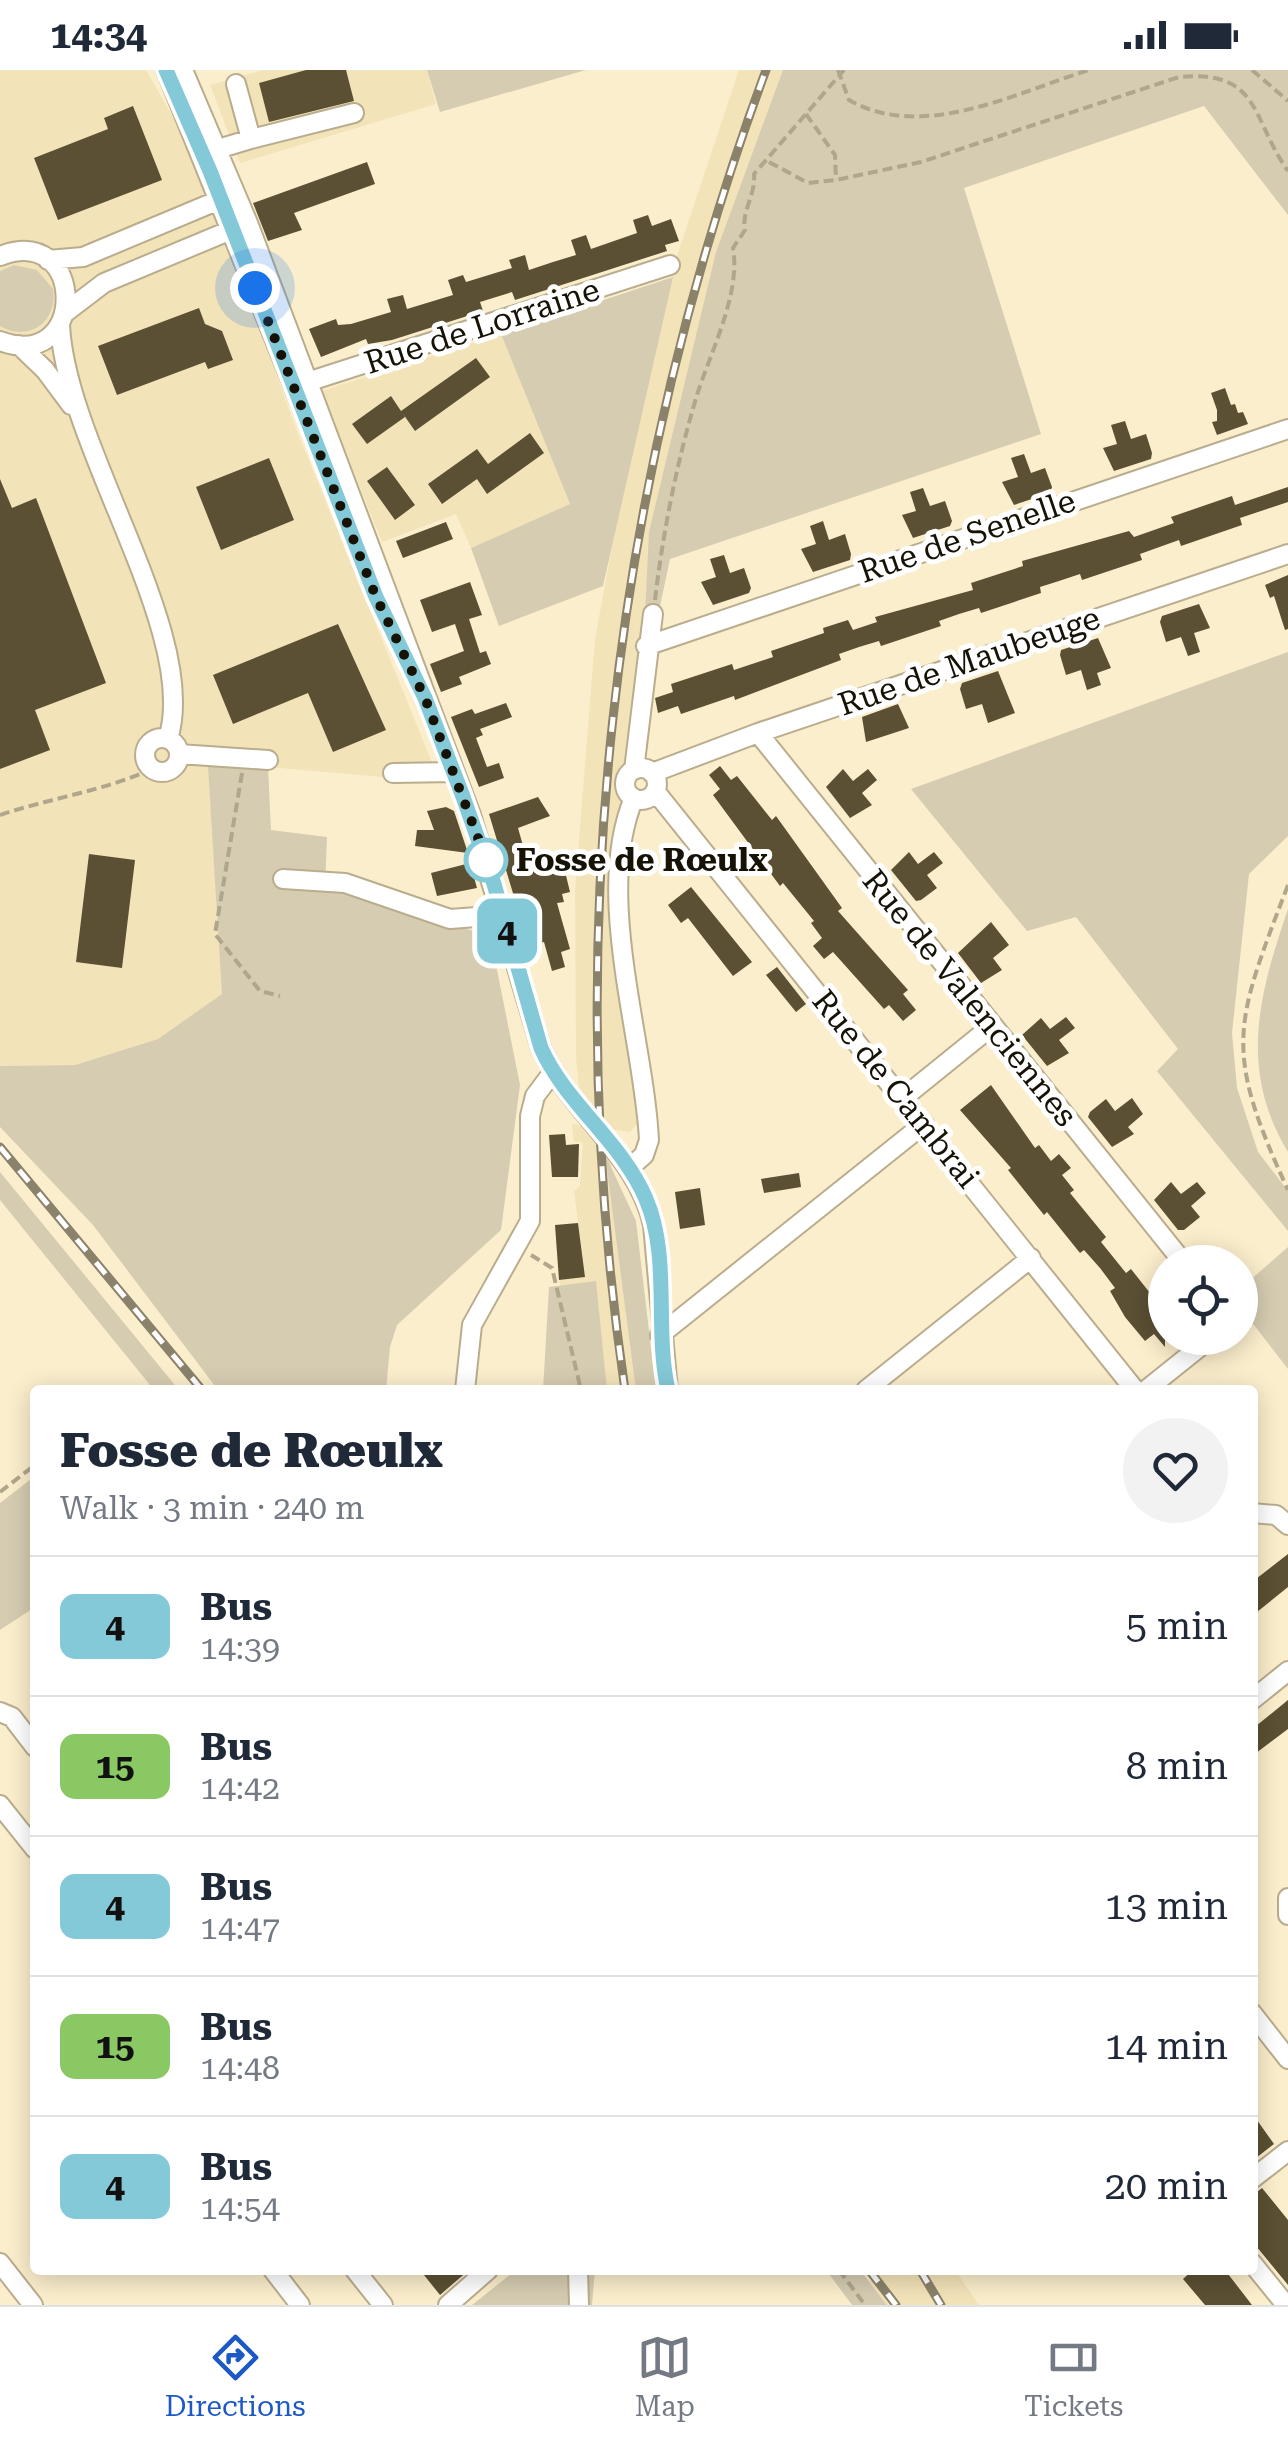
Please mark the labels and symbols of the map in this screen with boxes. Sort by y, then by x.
your location [230,263,280,313]
street label: Rue de Lorraine [360,270,604,382]
street label: Rue de Senelle [854,481,1080,591]
street label: Rue de Maubeuge [833,598,1105,724]
marker: Fosse de Rœulx [465,839,507,881]
place label: Fosse de Rœulx [516,841,768,879]
street label: Rue de Valenciennes [855,862,1085,1134]
line badge: 4 [474,898,540,964]
street label: Rue de Cambrai [805,982,987,1196]

